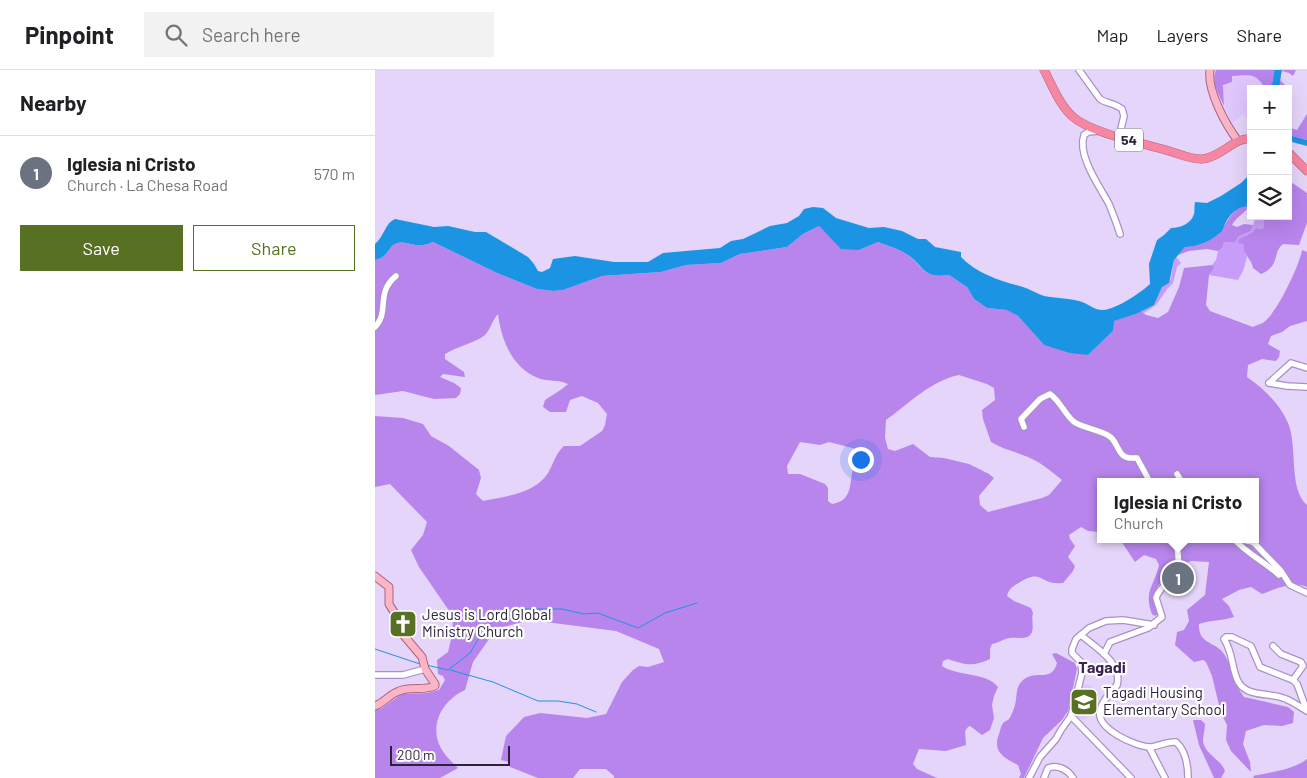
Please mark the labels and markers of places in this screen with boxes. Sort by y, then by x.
pin: 1 [1162,559,1194,597]
place label: Jesus is Lord Global Ministry Church [422,605,551,640]
church icon: Jesus is Lord Global Ministry Church [388,609,418,639]
place label: Tagadi Housing Elementary School [1103,683,1225,718]
school or university icon: Tagadi Housing Elementary School [1069,687,1099,717]

